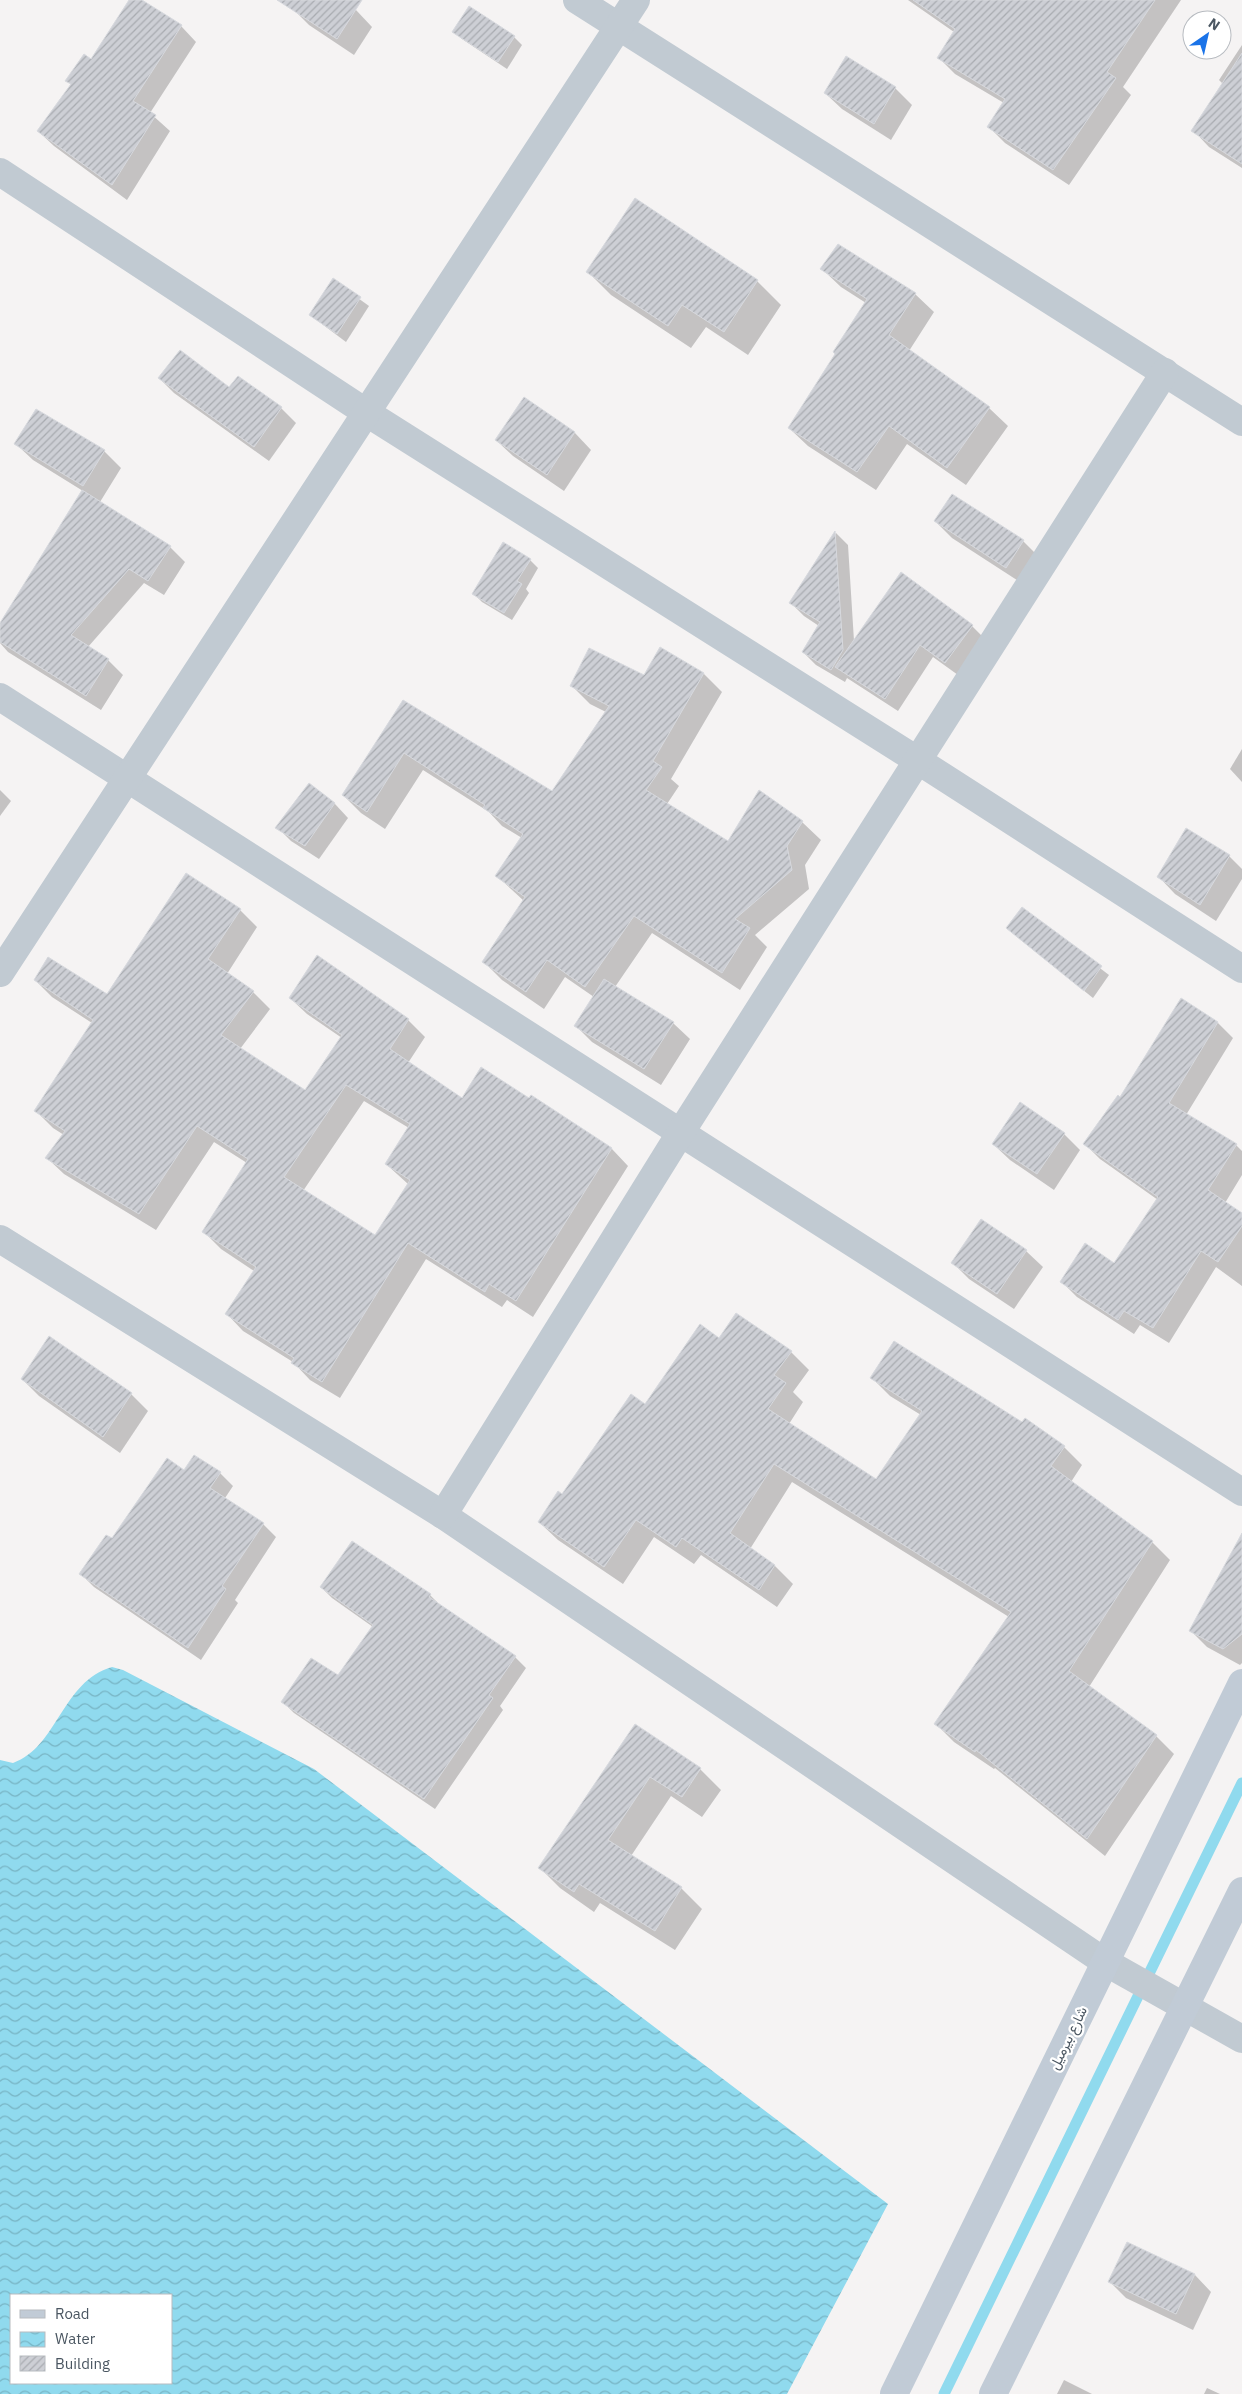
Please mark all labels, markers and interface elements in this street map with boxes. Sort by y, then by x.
north arrow [1182,10,1232,60]
text: N [1205,14,1224,35]
street label: شارع بيرميل [1045,2004,1093,2073]
legend [10,2294,172,2384]
text: Road [55,2304,90,2323]
text: Water [55,2329,96,2348]
text: Building [55,2354,110,2373]

